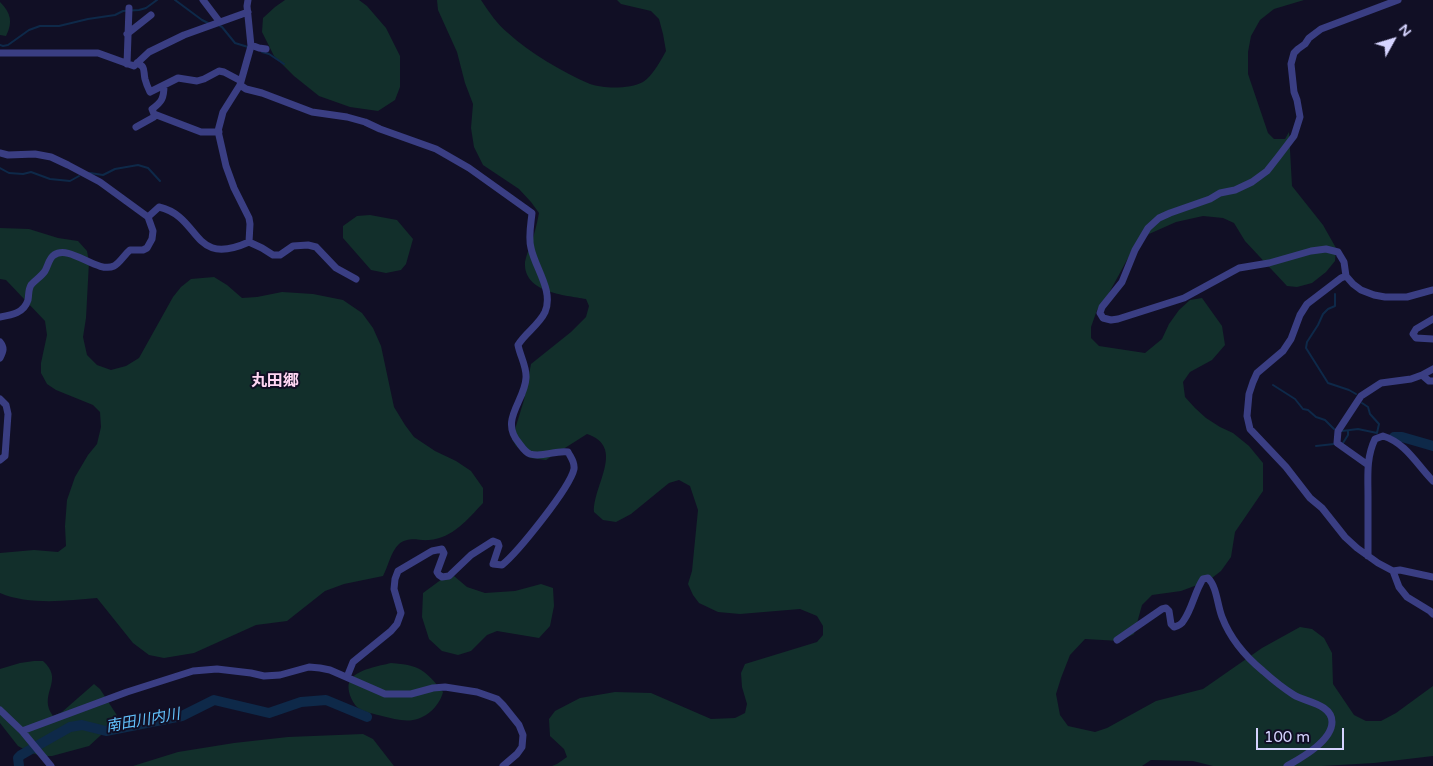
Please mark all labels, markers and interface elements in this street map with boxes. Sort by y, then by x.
north arrow [1368,15,1418,65]
text: N [1395,21,1415,40]
district label: 丸田郷 [251,372,299,392]
water label: 南田川内川 [105,706,181,736]
scale bar [1258,718,1346,750]
text: 100 m [1264,728,1310,746]

